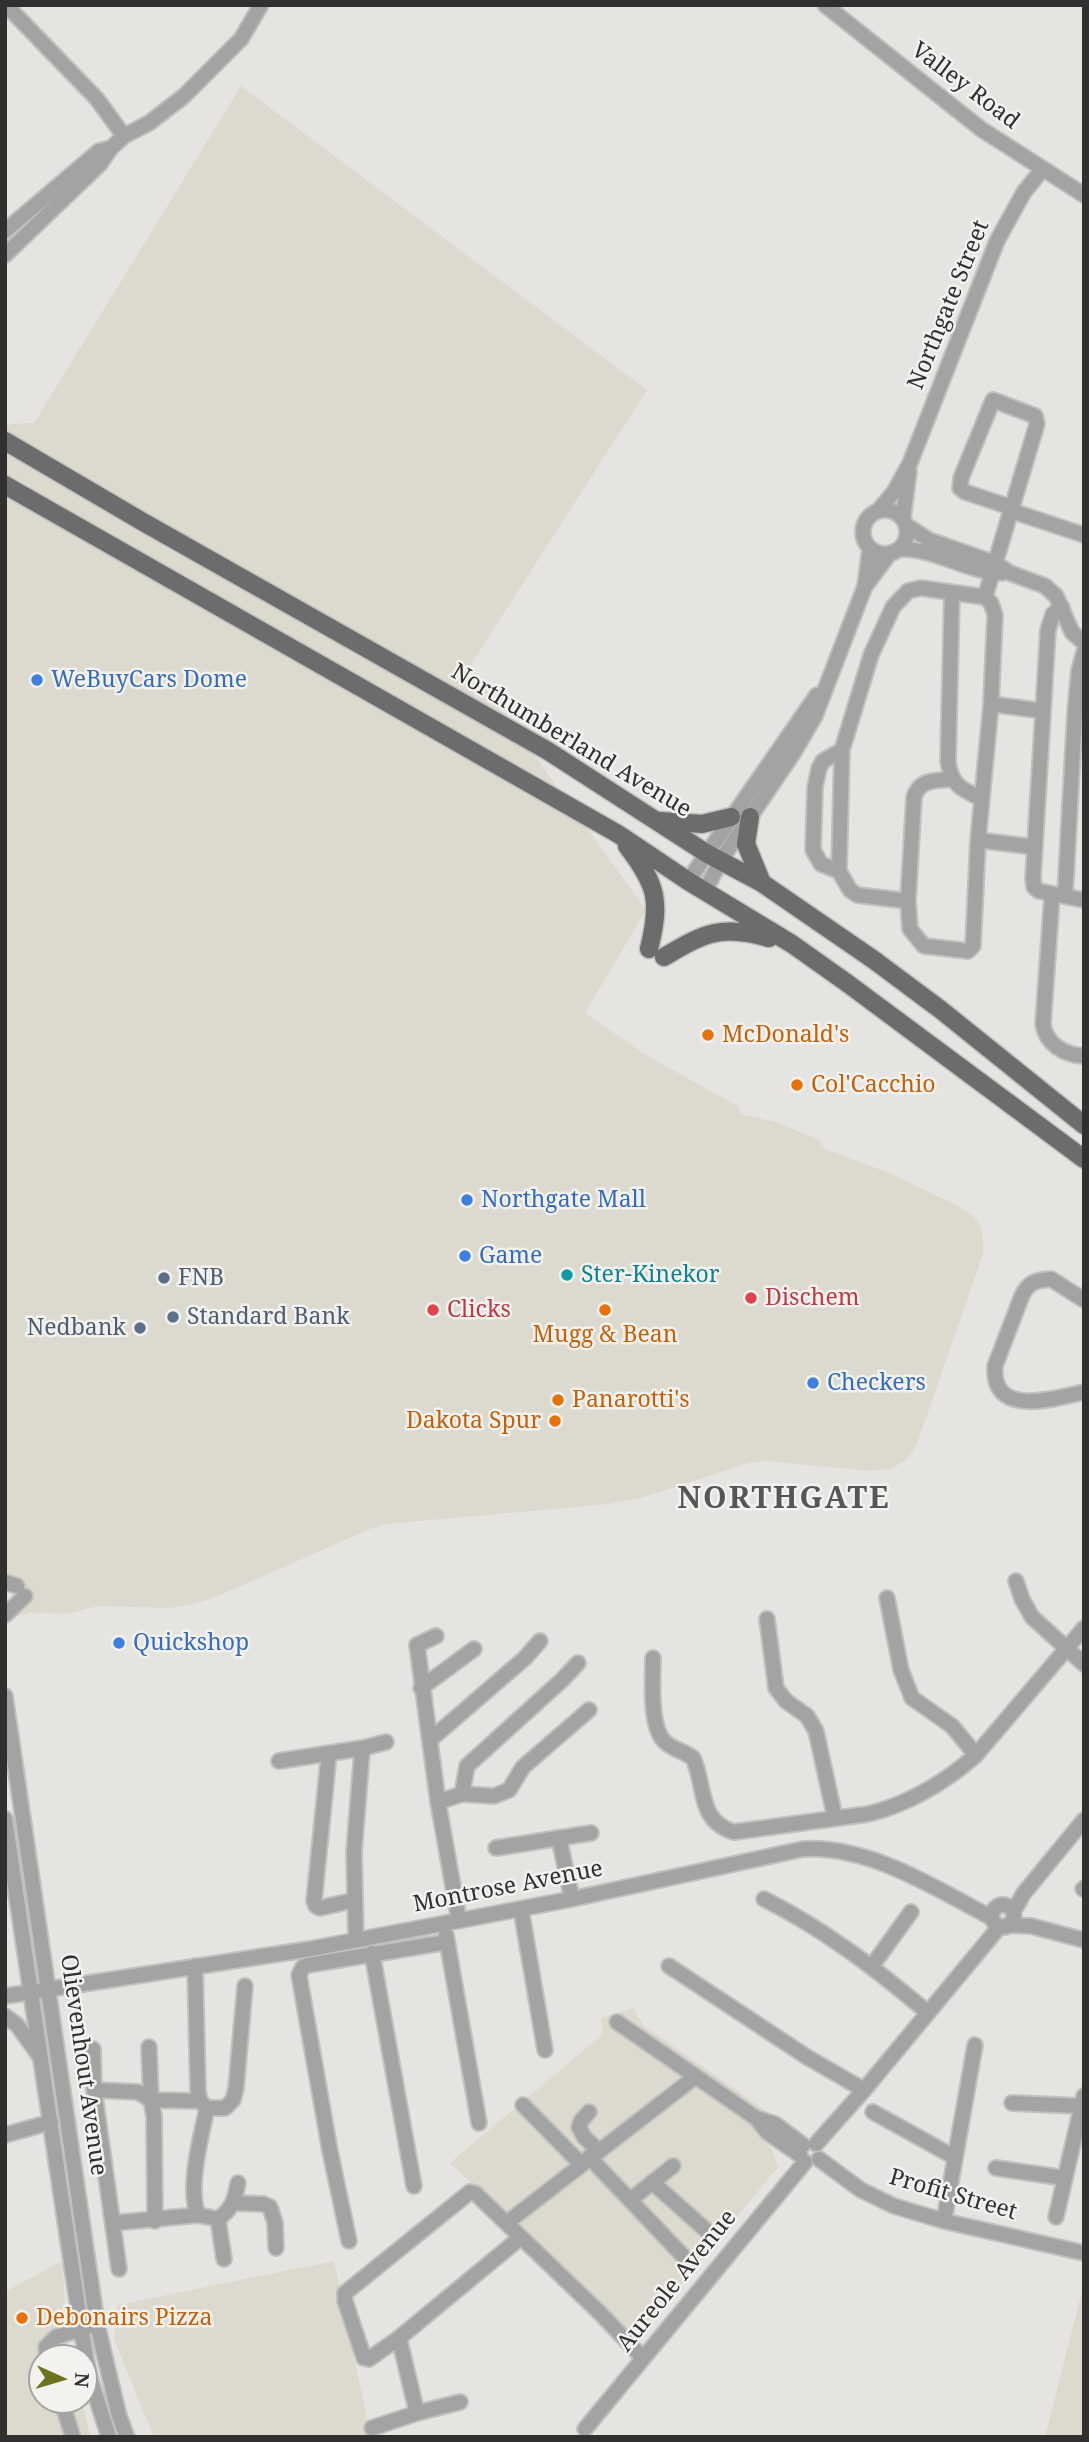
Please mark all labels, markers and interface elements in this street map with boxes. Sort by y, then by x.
street label: Valley Road [906,36,1024,136]
street label: Northgate Street [902,216,996,394]
street label: Northumberland Avenue [446,658,696,824]
place label: WeBuyCars Dome [51,666,247,694]
marker: WeBuyCars Dome [29,672,45,688]
place label: McDonald's [722,1021,849,1049]
marker: McDonald's [700,1027,716,1043]
place label: Col'Cacchio [811,1071,936,1099]
marker: Col'Cacchio [789,1077,805,1093]
place label: Northgate Mall [481,1186,646,1214]
marker: Northgate Mall [459,1192,475,1208]
place label: Game [479,1242,542,1270]
marker: Game [457,1248,473,1264]
place label: Ster-Kinekor [581,1261,720,1289]
place label: FNB [178,1264,224,1292]
marker: Ster-Kinekor [559,1267,575,1283]
marker: FNB [156,1270,172,1286]
place label: Dischem [765,1284,859,1312]
marker: Dischem [743,1290,759,1306]
place label: Clicks [447,1296,511,1324]
marker: Clicks [425,1302,441,1318]
marker: Mugg & Bean [597,1302,613,1318]
place label: Standard Bank [187,1303,350,1331]
marker: Standard Bank [165,1309,181,1325]
place label: Nedbank [27,1314,126,1342]
marker: Nedbank [132,1320,148,1336]
place label: Mugg & Bean [532,1321,678,1349]
place label: Checkers [827,1369,926,1397]
marker: Checkers [805,1375,821,1391]
place label: Panarotti's [572,1386,690,1414]
marker: Panarotti's [550,1392,566,1408]
place label: Dakota Spur [406,1407,541,1435]
marker: Dakota Spur [547,1413,563,1429]
district label: NORTHGATE [679,1481,889,1517]
place label: Quickshop [133,1629,249,1657]
marker: Quickshop [111,1635,127,1651]
street label: Montrose Avenue [411,1855,605,1919]
street label: Olievenhout Avenue [54,1953,112,2177]
street label: Profit Street [886,2164,1020,2226]
street label: Aureole Avenue [611,2205,743,2357]
place label: Debonairs Pizza [36,2304,212,2332]
marker: Debonairs Pizza [14,2310,30,2326]
north arrow [28,2344,98,2414]
text: N [68,2372,95,2389]

